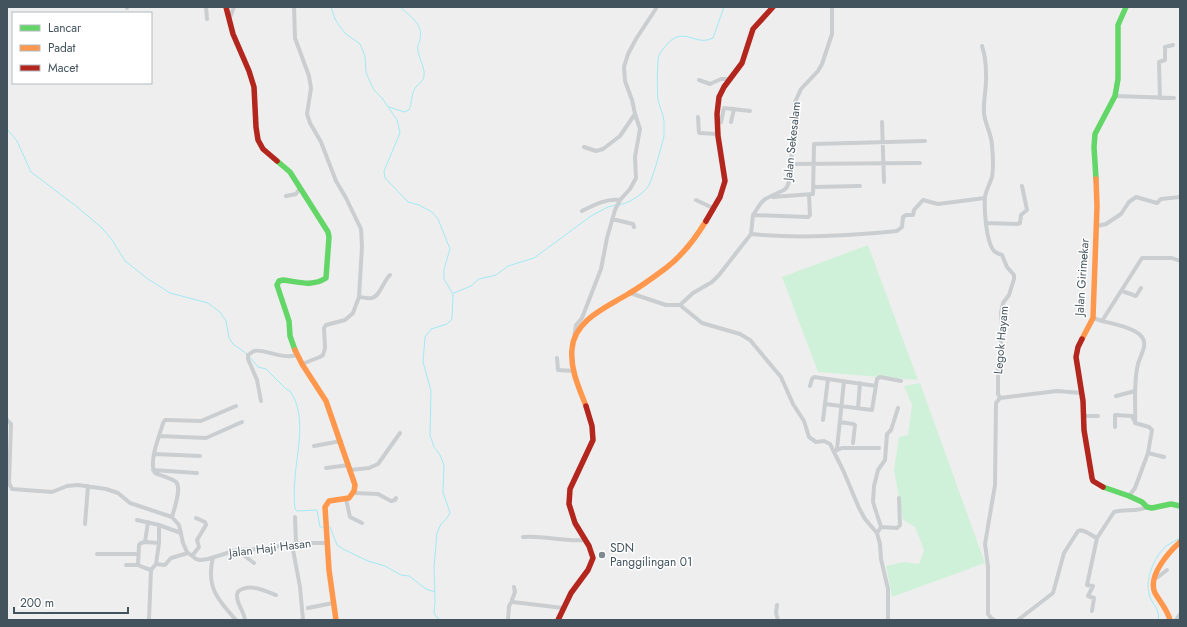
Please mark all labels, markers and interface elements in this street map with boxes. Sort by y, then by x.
legend [12,12,152,84]
text: Lancar [48,19,82,37]
text: Padat [48,39,76,57]
text: Macet [48,59,78,77]
street label: Jalan Sekesalam [779,100,805,184]
street label: Jalan Girimekar [1070,237,1094,318]
street label: Legok Hayam [989,305,1013,375]
street label: Jalan Haji Hasan [226,534,312,562]
place label: SDN Panggilingan 01 [610,539,692,571]
marker: SDN Panggilingan 01 [597,550,607,560]
scale bar [14,589,128,615]
text: 200 m [20,594,54,612]

